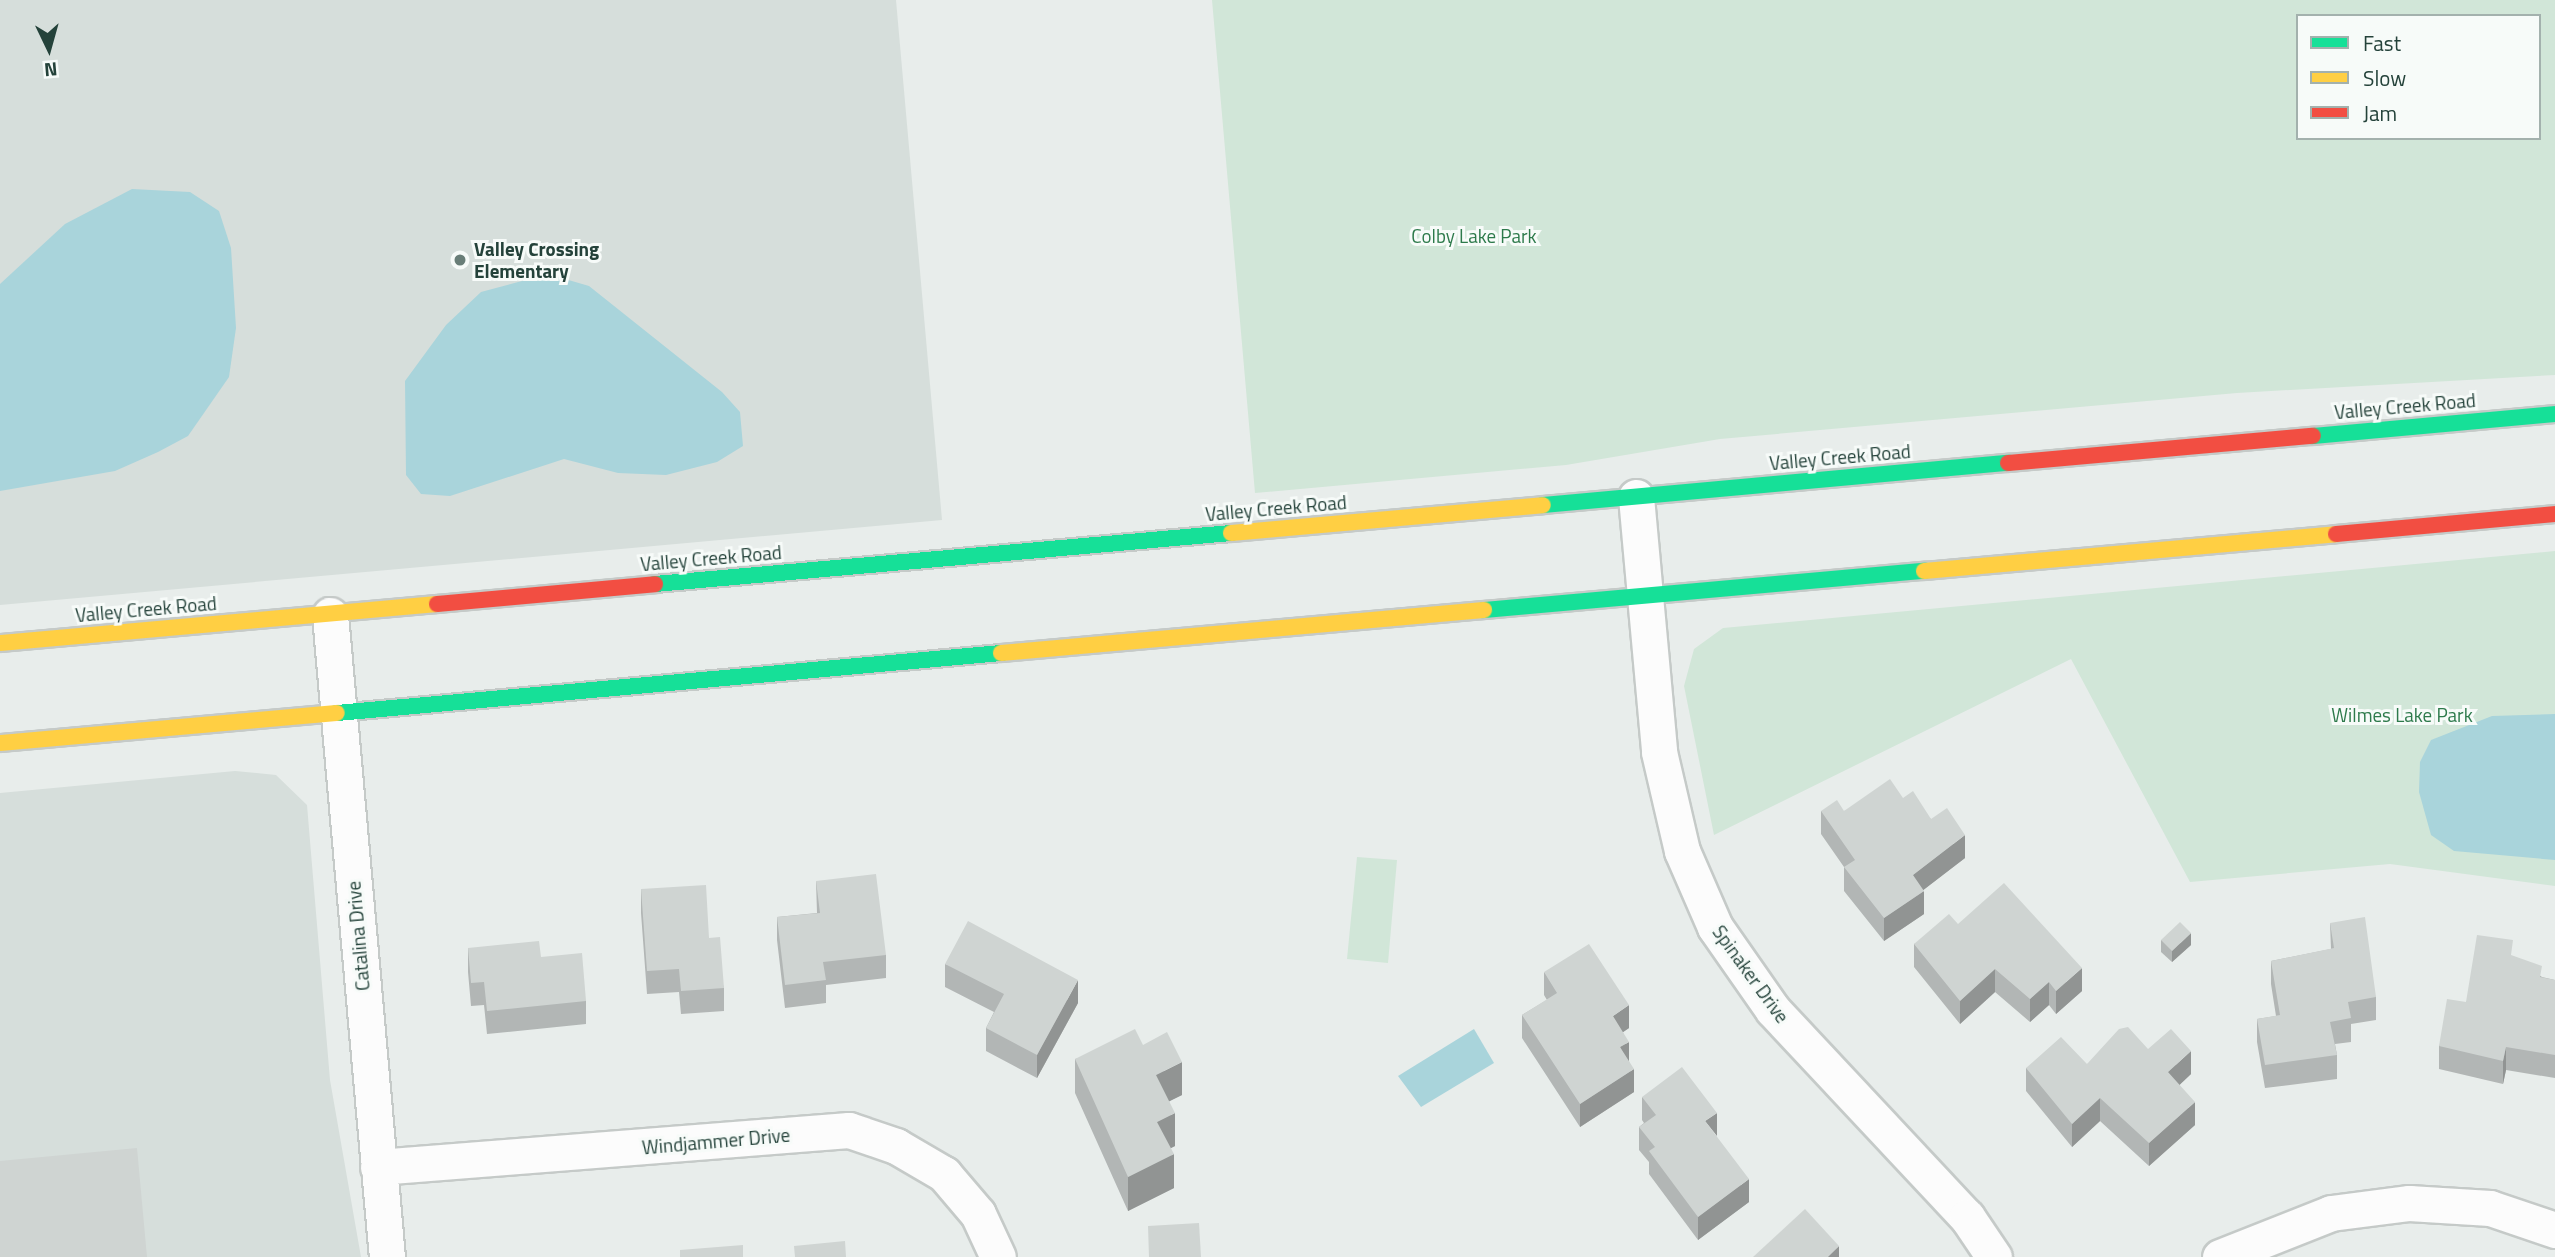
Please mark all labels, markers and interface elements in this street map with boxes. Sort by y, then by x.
north arrow [14,14,84,84]
legend [2296,14,2541,140]
text: Fast [2363,27,2401,59]
text: N [43,55,59,85]
text: Slow [2363,62,2406,94]
text: Jam [2363,97,2397,129]
park label: Colby Lake Park [1411,225,1537,247]
place label: Valley Crossing Elementary [474,238,599,282]
marker: Valley Crossing Elementary [452,252,468,268]
street label: Valley Creek Road [2333,388,2477,424]
street label: Valley Creek Road [1768,439,1912,475]
street label: Valley Creek Road [1204,490,1348,526]
street label: Valley Creek Road [639,540,783,576]
street label: Valley Creek Road [74,591,218,627]
park label: Wilmes Lake Park [2331,704,2473,726]
street label: Catalina Drive [342,880,374,992]
street label: Spinaker Drive [1708,921,1794,1027]
street label: Windjammer Drive [641,1123,791,1159]

